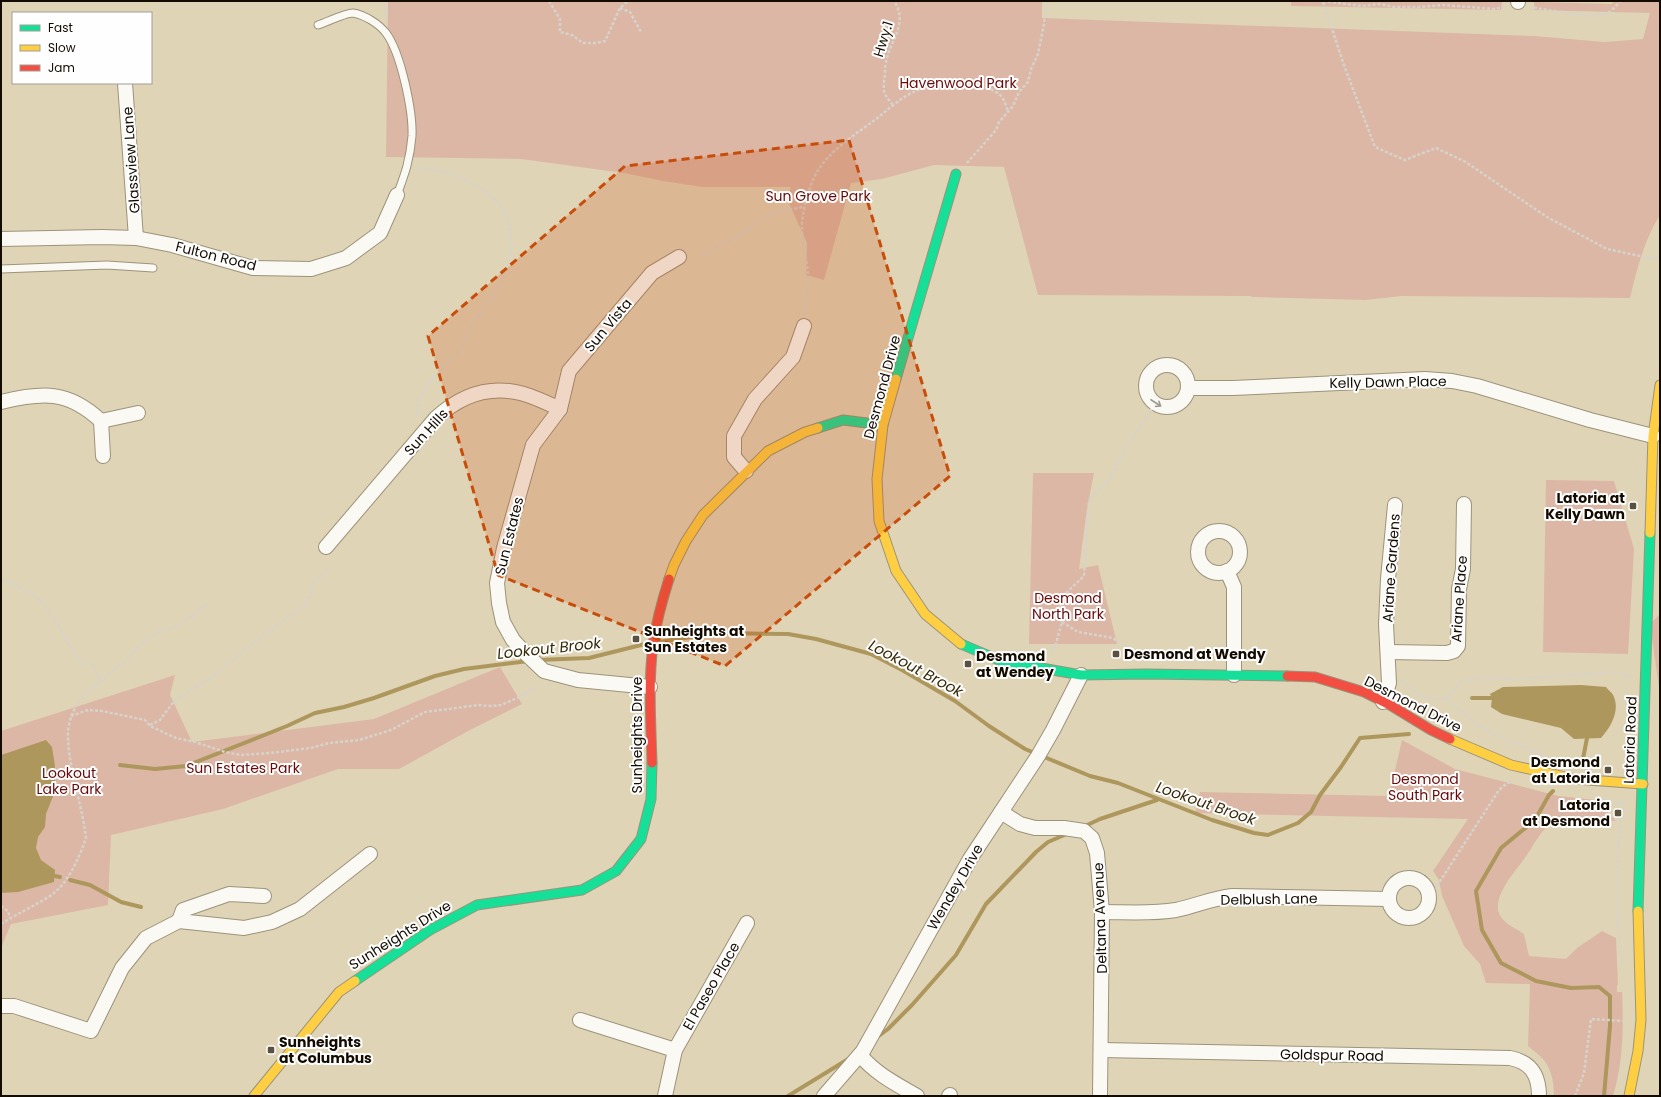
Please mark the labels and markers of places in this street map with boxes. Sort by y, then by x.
place label: Latoria at Kelly Dawn [1545,488,1625,524]
marker: Latoria at Kelly Dawn [1628,501,1638,511]
place label: Sunheights at Sun Estates [644,621,745,657]
marker: Sunheights at Sun Estates [631,634,641,644]
place label: Desmond at Wendy [1124,644,1266,664]
place label: Desmond at Wendey [976,646,1054,682]
marker: Desmond at Wendy [1111,649,1121,659]
marker: Desmond at Wendey [963,659,973,669]
place label: Desmond at Latoria [1531,752,1600,788]
marker: Desmond at Latoria [1603,765,1613,775]
place label: Latoria at Desmond [1523,795,1610,831]
marker: Latoria at Desmond [1613,808,1623,818]
place label: Sunheights at Columbus [279,1032,372,1068]
marker: Sunheights at Columbus [266,1045,276,1055]

